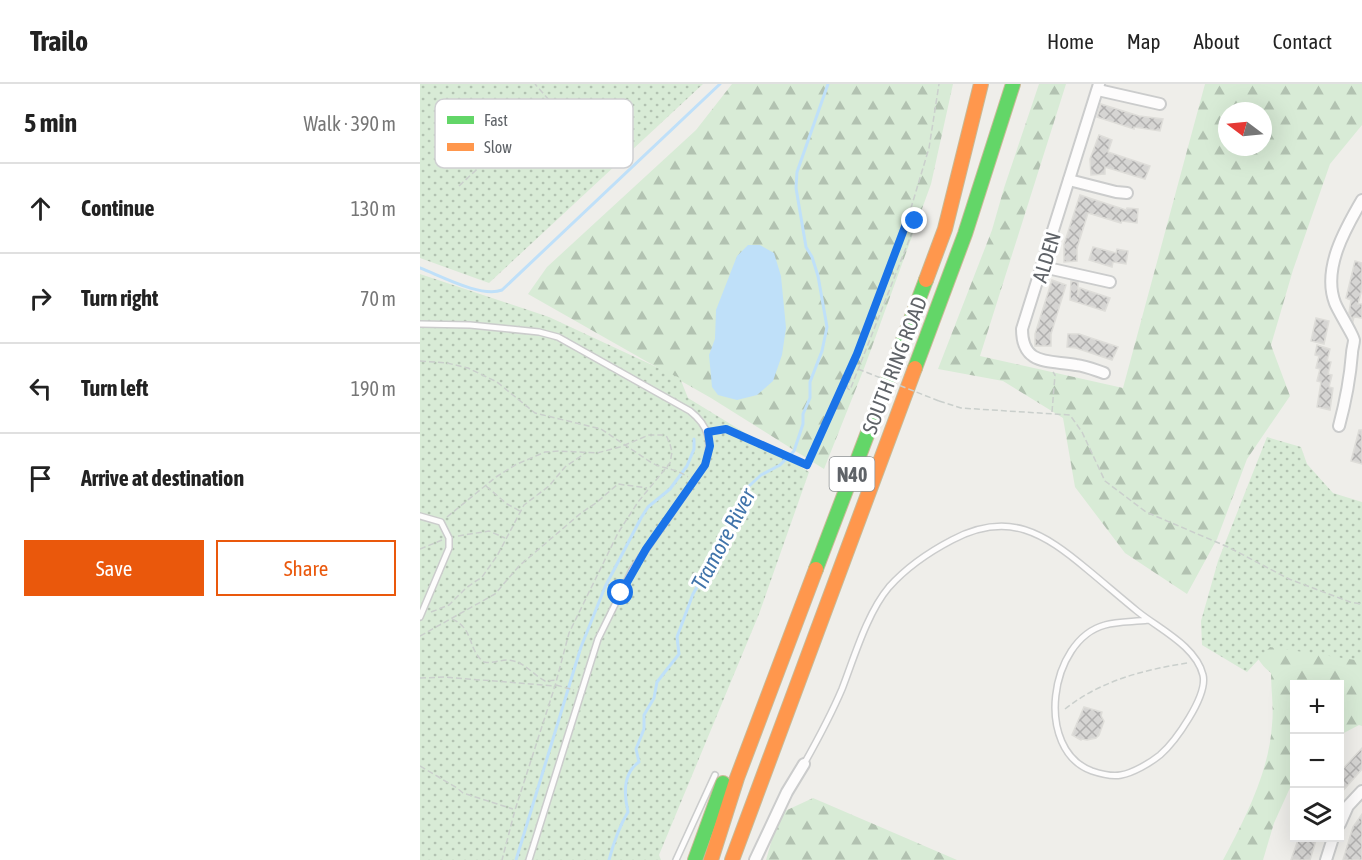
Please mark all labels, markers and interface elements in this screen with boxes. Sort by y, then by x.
text: Trailo [30,25,88,57]
text: Home [1047,29,1094,53]
text: Map [1127,29,1161,53]
text: About [1194,29,1240,53]
text: Contact [1273,29,1332,53]
legend [435,99,633,168]
north arrow [1218,102,1272,156]
text: 5 min [24,108,77,138]
text: Fast [484,111,508,129]
text: Walk · 390 m [304,112,396,135]
text: Slow [484,138,512,156]
icon: ahead [24,192,57,225]
text: Continue [81,195,155,221]
text: 130 m [351,197,396,220]
route end [901,207,927,233]
street label: ALDEN [1027,229,1065,285]
icon: right [24,282,57,315]
text: Turn right [81,285,158,311]
text: 70 m [360,287,396,310]
street label: SOUTH RING ROAD [857,293,931,437]
icon: left [24,372,57,405]
text: Turn left [81,375,148,401]
text: 190 m [351,377,396,400]
road number: N40 [830,457,874,491]
icon: arrive [24,462,57,495]
text: Arrive at destination [81,465,244,491]
water label: Tramore River [686,483,761,594]
button: Save [24,540,204,596]
button: Share [216,540,396,596]
route start [607,579,633,605]
map controls [1290,680,1344,842]
button: + [1290,680,1344,734]
button: − [1290,734,1344,788]
button: layers [1290,788,1344,842]

